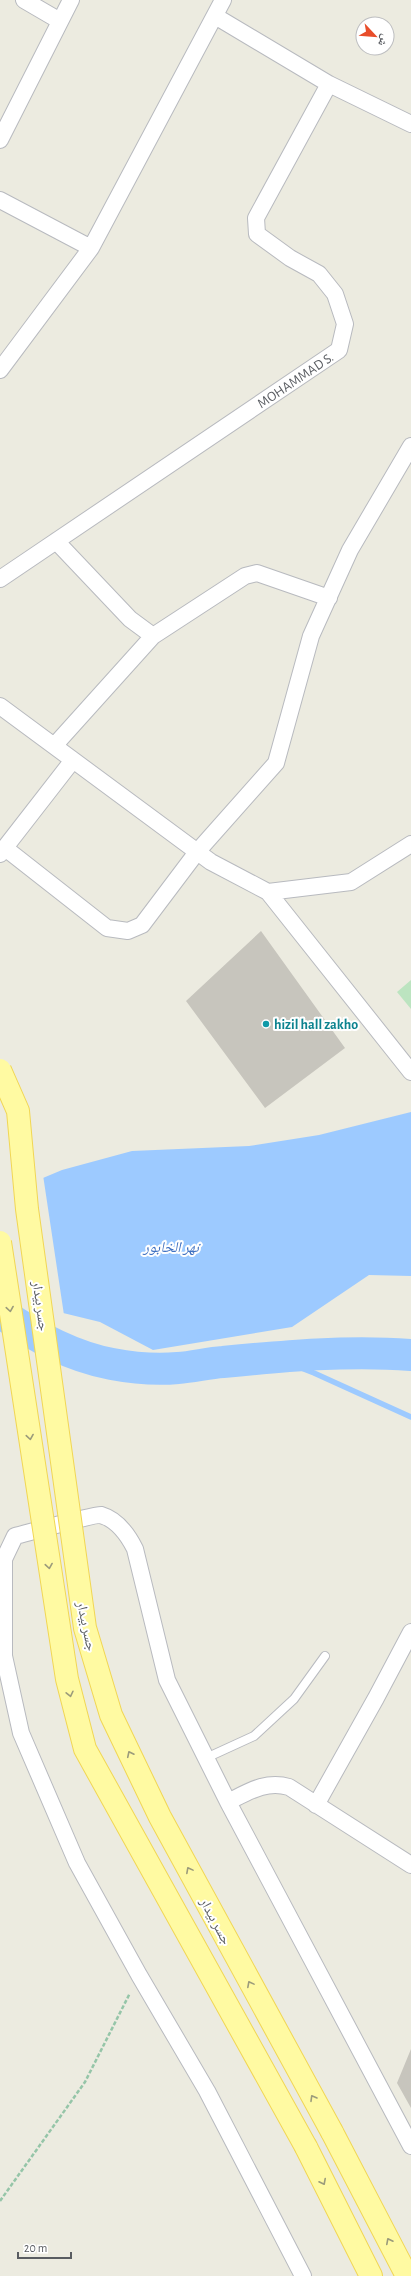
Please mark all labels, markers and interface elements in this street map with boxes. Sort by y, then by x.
north arrow [355,16,395,56]
text: ش [374,32,391,48]
street label: MOHAMMAD S. [255,350,336,411]
place label: hizil hall zakho [274,1018,358,1032]
marker: hizil hall zakho [261,1019,271,1029]
water label: نهر الخابور [142,1240,202,1256]
street label: جسر بيدار [28,1279,50,1332]
one-way arrow [5,1306,14,1312]
one-way arrow [25,1434,34,1440]
one-way arrow [44,1563,53,1569]
street label: جسر بيدار [73,1599,98,1653]
one-way arrow [65,1691,73,1697]
one-way arrow [127,1751,135,1758]
one-way arrow [186,1867,193,1874]
street label: جسر بيدار [196,1895,233,1948]
one-way arrow [248,1981,255,1989]
one-way arrow [310,2095,317,2103]
one-way arrow [319,2178,326,2185]
scale bar [18,2234,71,2260]
one-way arrow [386,2238,393,2246]
text: 20 m [24,2242,47,2254]

